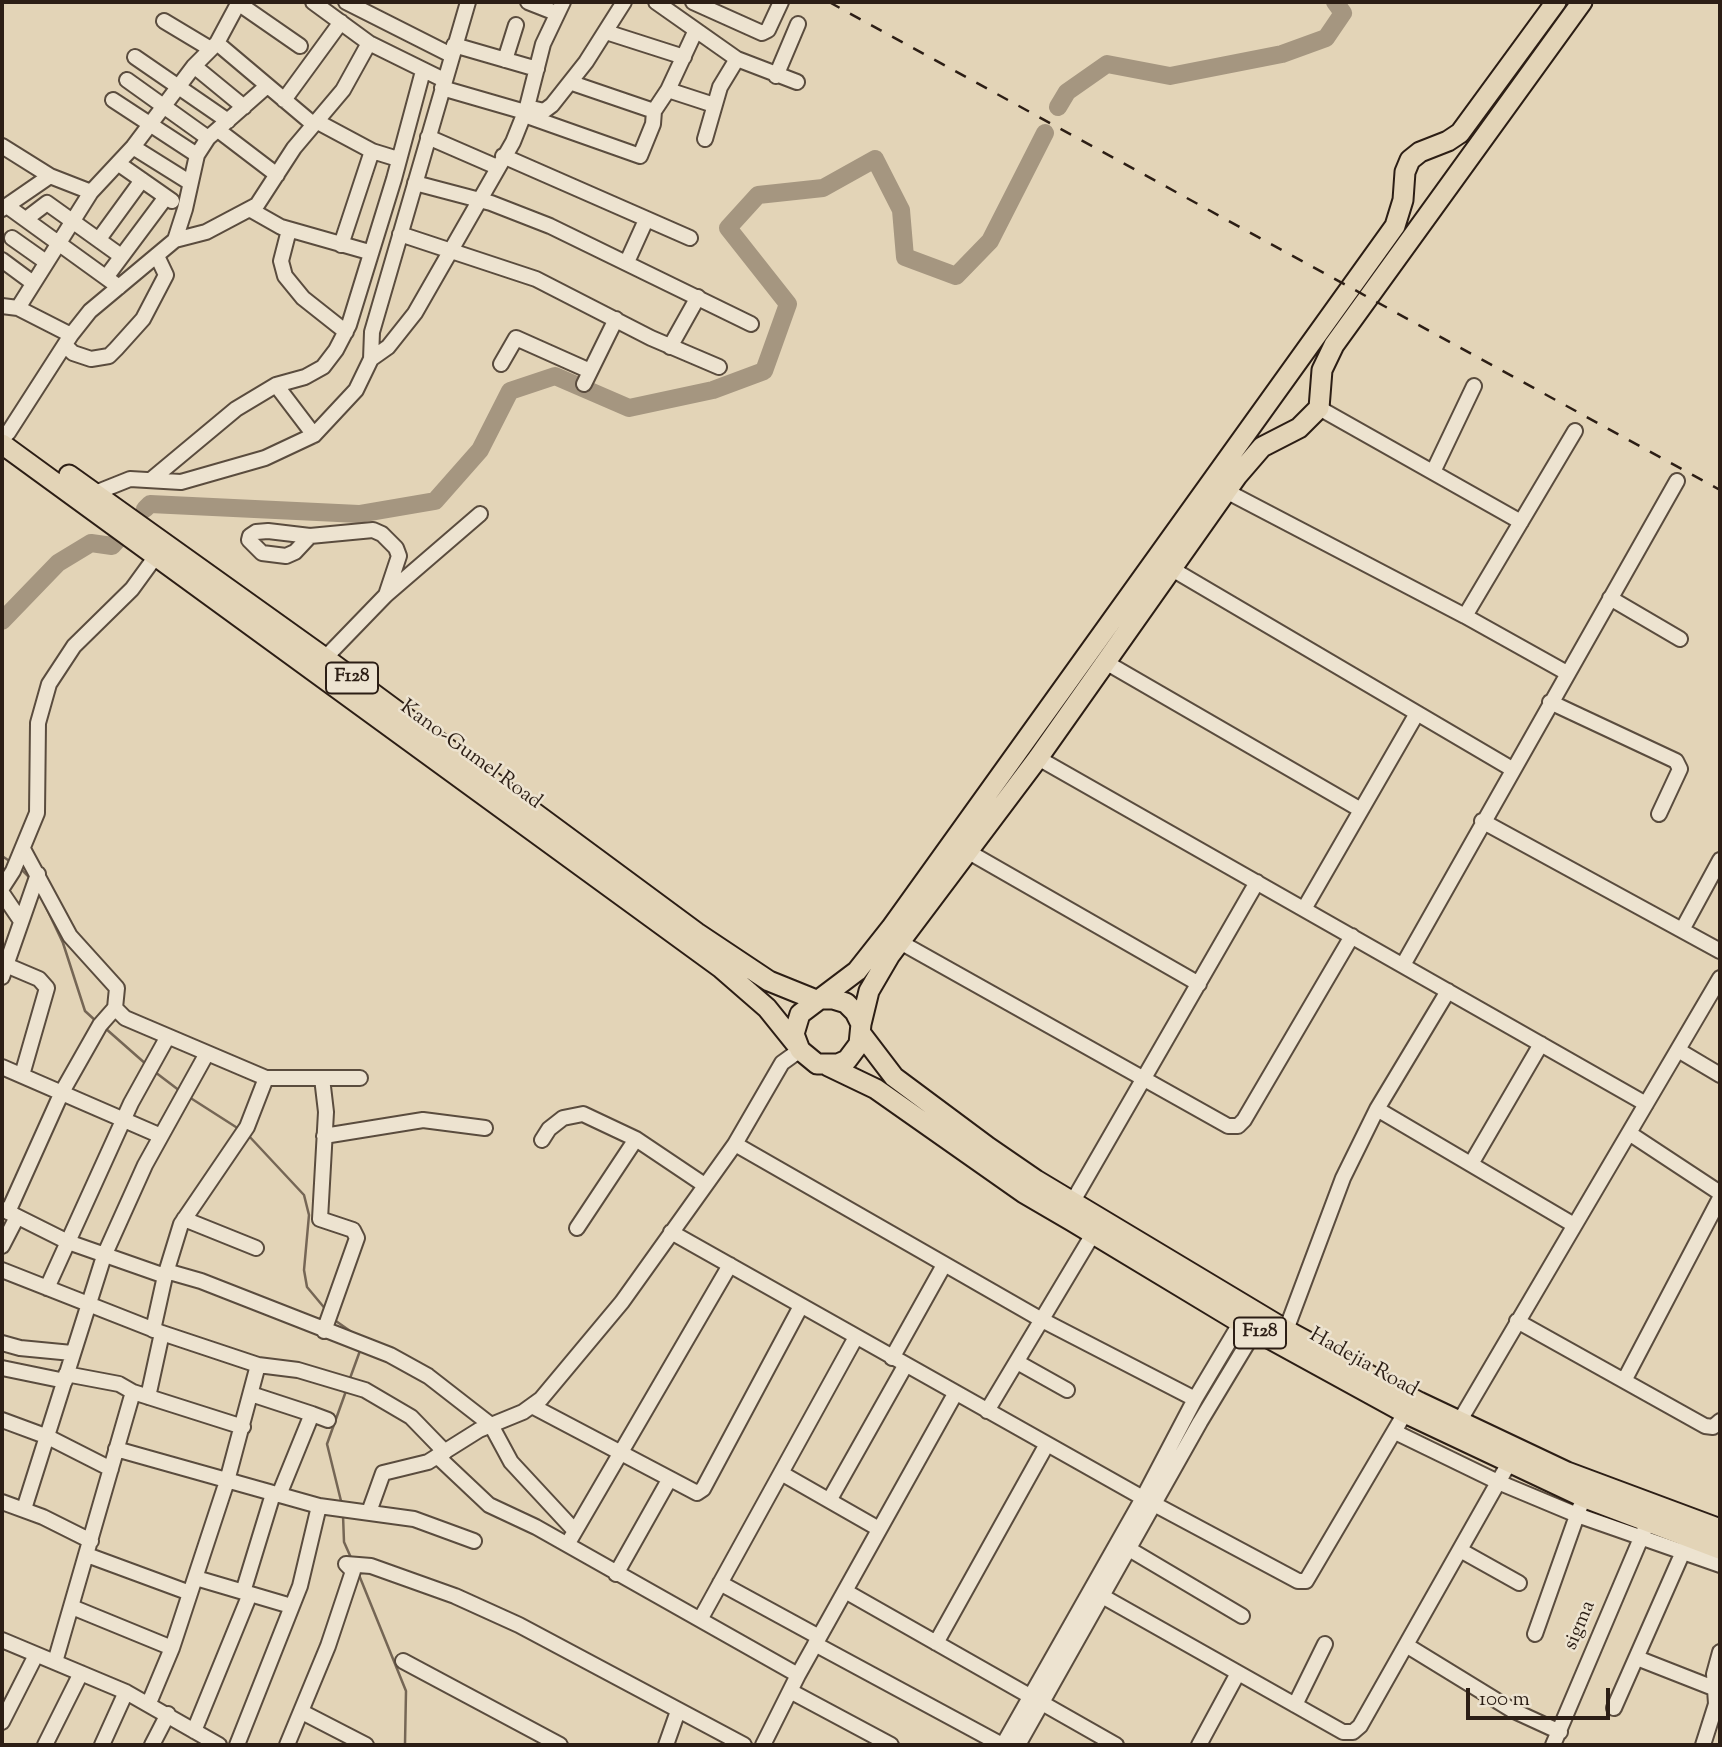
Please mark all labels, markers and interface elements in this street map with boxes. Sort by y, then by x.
road number: F128 [326,663,378,694]
street label: Kano-Gumel Road [394,696,546,816]
road number: F128 [1234,1317,1286,1348]
street label: Hadejia Road [1304,1324,1422,1404]
street label: sigma [1559,1597,1603,1655]
scale bar [1470,1674,1614,1718]
text: 100 m [1479,1685,1530,1715]

